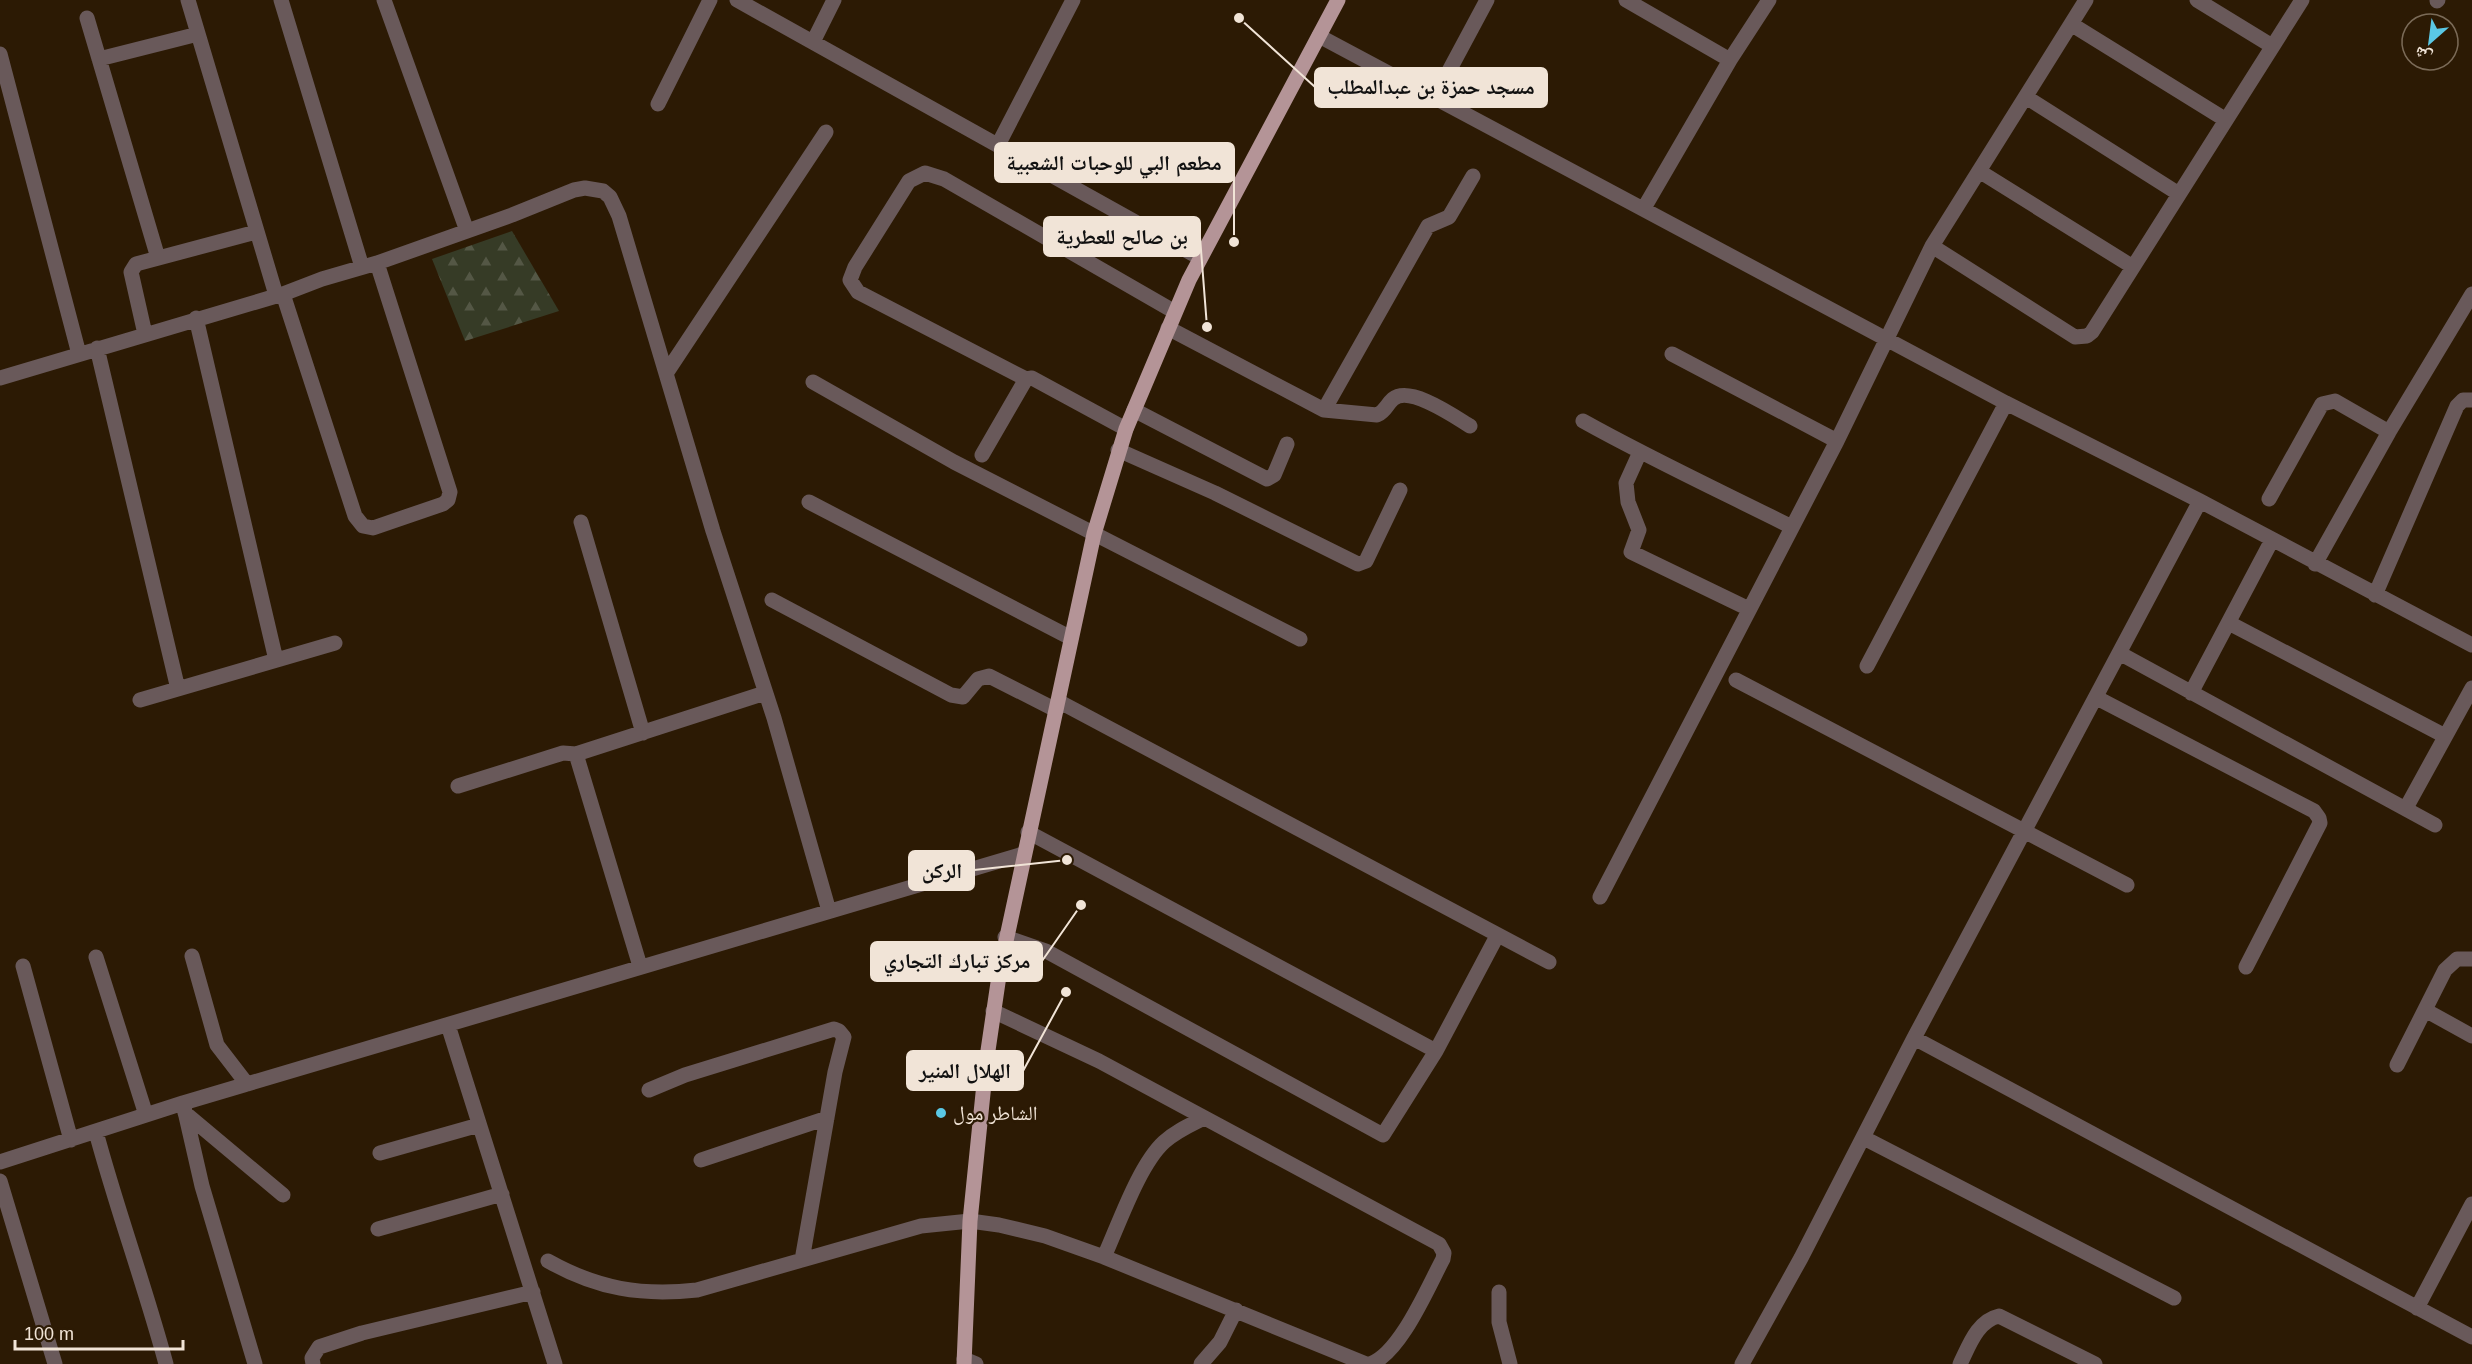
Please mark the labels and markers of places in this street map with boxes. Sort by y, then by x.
callout: مسجد حمزة بن عبدالمطلب [1315,68,1547,107]
callout: مطعم البي للوحبات الشعبية [995,143,1234,182]
callout: بن صالح للعطرية [1044,217,1200,256]
callout: الركن [909,851,974,890]
callout: مركز تبارك التجاري [871,942,1042,981]
callout: الهلال المنير [907,1051,1023,1090]
place label: الشاطر مول [953,1102,1038,1125]
marker: الشاطر مول [934,1106,948,1120]

